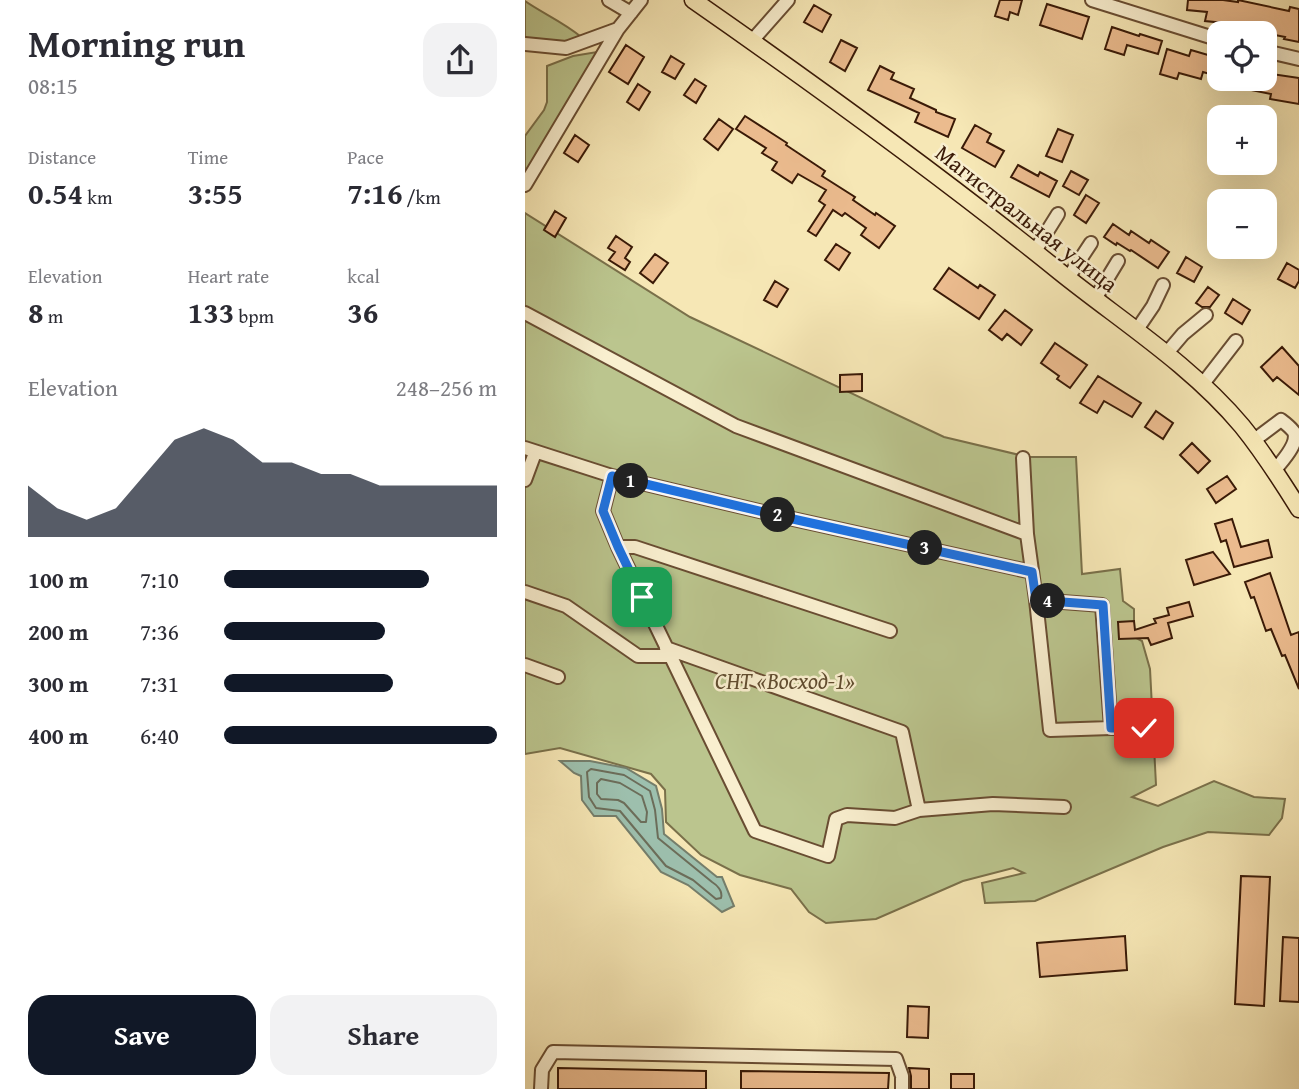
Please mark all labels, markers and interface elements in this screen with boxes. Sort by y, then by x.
text: Morning run [28,15,245,71]
map controls [1207,21,1277,259]
button: locate [1207,21,1277,91]
button: share [423,23,497,97]
text: 08:15 [28,69,78,102]
button: + [1207,105,1277,175]
street label: Магистральная улица [929,136,1125,300]
text: Distance [28,143,96,171]
text: Time [188,143,228,171]
text: Pace [347,143,384,171]
text: 0.54 [28,171,83,215]
text: 3:55 [188,171,243,215]
text: 7:16 [347,171,402,215]
text: km [83,183,112,211]
text: /km [402,183,441,211]
button: − [1207,189,1277,259]
text: Elevation [28,262,102,290]
text: Heart rate [188,262,269,290]
text: kcal [347,262,380,290]
text: 8 [28,290,44,334]
text: 133 [188,290,234,334]
text: 36 [347,290,378,334]
text: m [44,302,63,330]
text: bpm [234,302,274,330]
text: Elevation [28,371,118,404]
text: 248–256 m [396,371,497,404]
pin: 1 [613,463,649,498]
text: 1 [626,466,635,494]
pin: 2 [761,498,795,532]
text: 2 [773,500,782,528]
pin: 3 [907,530,943,566]
text: 3 [920,533,929,561]
text: 100 m [28,563,89,596]
text: 7:10 [140,563,179,596]
pin [612,567,672,627]
icon: arrive [623,578,661,616]
pin: 4 [1030,584,1065,618]
text: 4 [1043,586,1052,614]
text: 200 m [28,615,89,648]
text: 7:36 [140,615,179,648]
park label: СНТ «Восход-1» [715,664,855,697]
text: 300 m [28,667,89,700]
text: 7:31 [140,667,179,700]
pin [1114,698,1174,758]
icon: check [1125,709,1163,747]
text: 400 m [28,719,89,752]
text: 6:40 [140,719,179,752]
button: Save [28,995,256,1075]
button: Share [270,995,497,1075]

